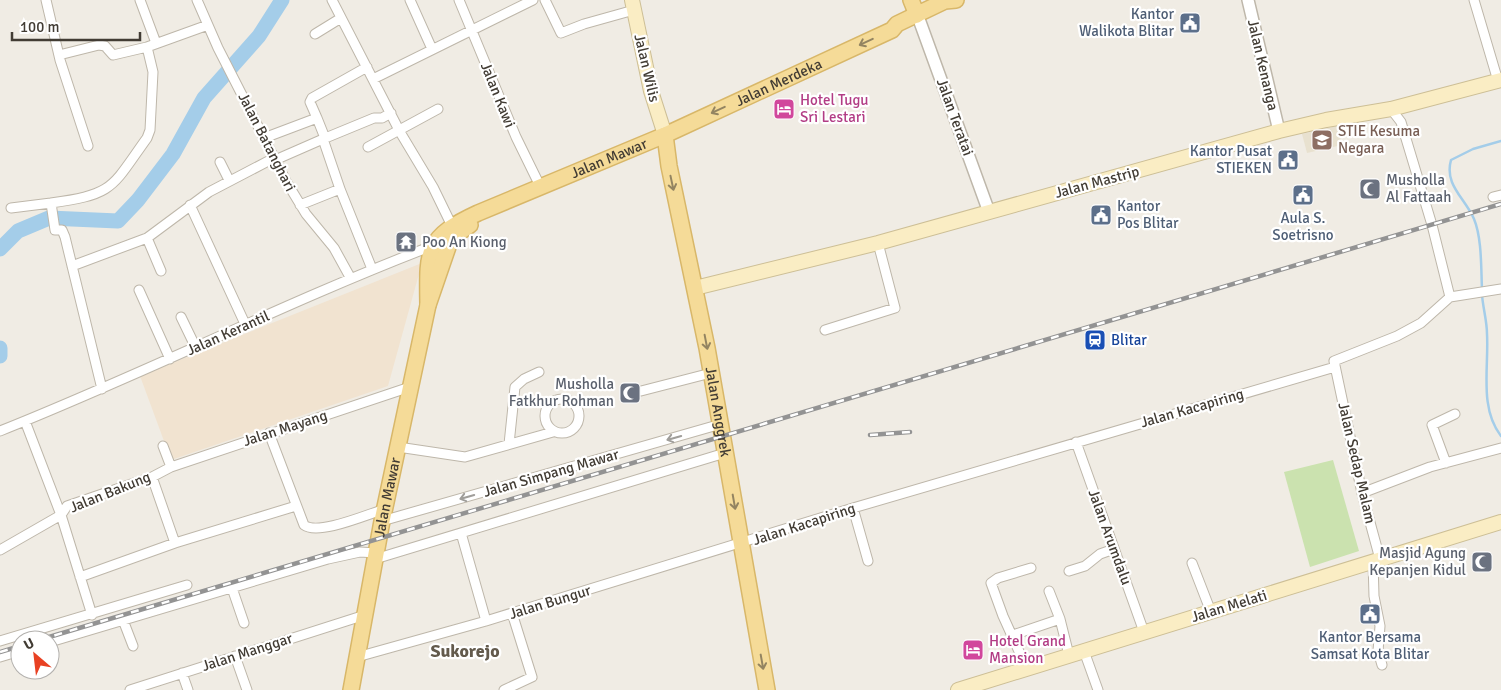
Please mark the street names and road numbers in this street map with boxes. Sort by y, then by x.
street label: Jalan Kenanga [1244,18,1282,112]
street label: Jalan Wilis [630,32,664,104]
street label: Jalan Merdeka [733,55,825,110]
street label: Jalan Kawi [477,60,519,130]
street label: Jalan Teratai [933,76,977,158]
street label: Jalan Batanghari [234,90,300,194]
street label: Jalan Mawar [568,134,650,182]
street label: Jalan Mastrip [1053,162,1141,202]
street label: Jalan Kerantil [184,307,272,359]
street label: Jalan Anggrek [701,365,735,459]
street label: Jalan Kacapiring [1138,385,1246,431]
street label: Jalan Sedap Malam [1334,401,1380,525]
street label: Jalan Mayang [241,406,329,450]
street label: Jalan Simpang Mawar [481,445,621,501]
street label: Jalan Mawar [370,455,404,539]
street label: Jalan Bakung [67,468,153,516]
street label: Jalan Arumdalu [1084,487,1136,587]
street label: Jalan Kacapiring [751,499,858,549]
street label: Jalan Bungur [507,581,594,623]
street label: Jalan Melati [1189,586,1269,626]
street label: Jalan Manggar [199,629,295,675]

